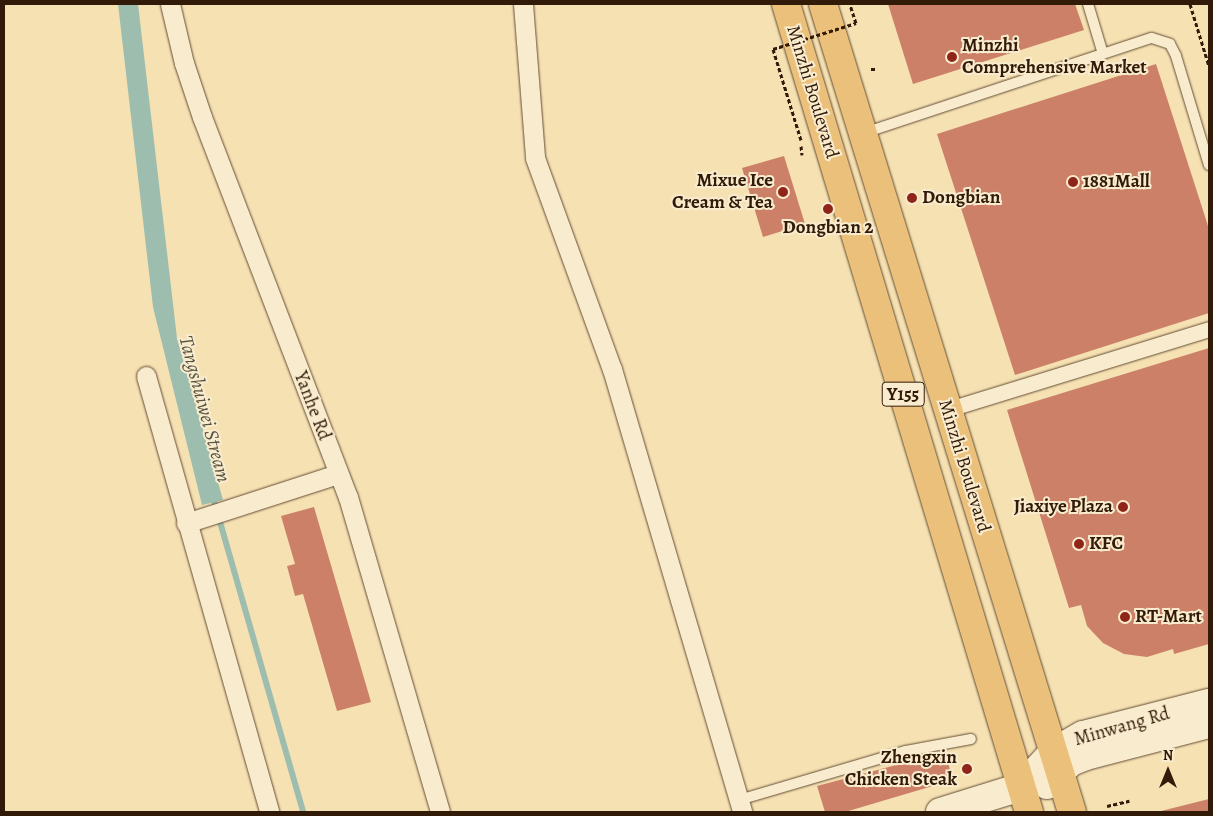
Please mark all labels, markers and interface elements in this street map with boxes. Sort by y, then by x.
street label: Minzhi Boulevard [781,23,843,161]
place label: Minzhi Comprehensive Market [962,35,1147,79]
marker: Minzhi Comprehensive Market [946,51,958,63]
place label: Mixue Ice Cream & Tea [672,170,773,214]
place label: 1881Mall [1083,171,1150,193]
marker: 1881Mall [1067,176,1079,188]
marker: Mixue Ice Cream & Tea [777,186,789,198]
place label: Dongbian [922,187,1000,209]
marker: Dongbian [906,192,918,204]
marker: Dongbian 2 [822,203,834,215]
place label: Dongbian 2 [783,217,873,239]
water label: Tangshuiwei Stream [174,333,236,485]
street label: Yanhe Rd [288,368,336,444]
road number: Y155 [880,378,926,409]
street label: Minzhi Boulevard [933,397,995,535]
place label: Jiaxiye Plaza [1014,496,1113,518]
marker: Jiaxiye Plaza [1117,501,1129,513]
place label: KFC [1089,533,1123,555]
marker: KFC [1073,538,1085,550]
place label: RT-Mart [1135,606,1202,628]
marker: RT-Mart [1119,611,1131,623]
street label: Minwang Rd [1072,703,1172,751]
north arrow [1143,746,1193,796]
text: N [1163,746,1173,765]
place label: Zhengxin Chicken Steak [845,747,957,791]
marker: Zhengxin Chicken Steak [961,763,973,775]

